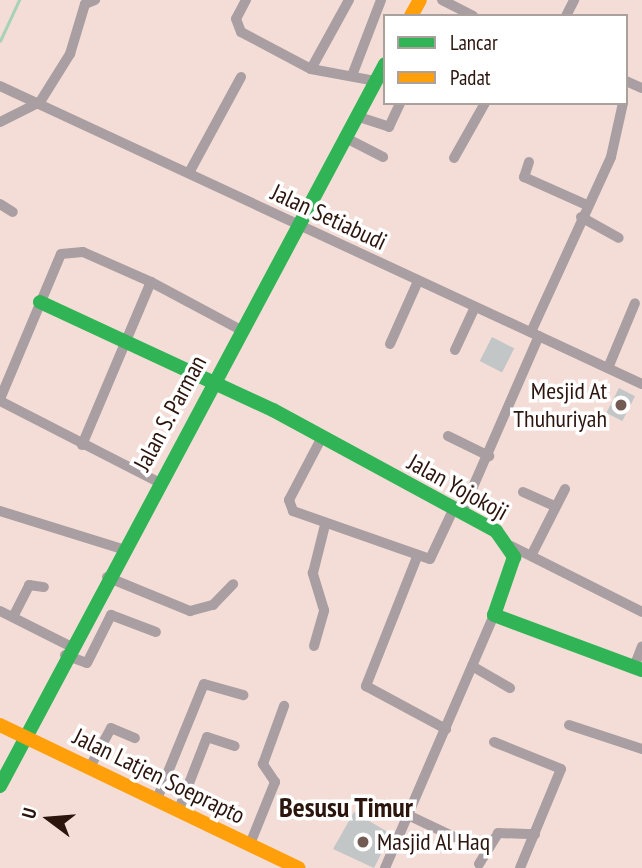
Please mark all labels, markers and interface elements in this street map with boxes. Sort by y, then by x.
legend [383,14,628,105]
text: Lancar [450,29,498,56]
text: Padat [450,64,491,91]
street label: Jalan Setiabudi [267,178,391,256]
street label: Jalan S. Parman [127,350,213,476]
place label: Mesjid At Thuhuriyah [513,377,607,433]
marker: Mesjid At Thuhuriyah [613,397,629,413]
street label: Jalan Yojokoji [402,447,514,527]
street label: Jalan Latjen Soeprapto [69,722,249,830]
north arrow [14,784,84,854]
district label: Besusu Timur [279,790,413,824]
text: U [16,805,42,821]
place label: Masjid Al Haq [377,828,491,856]
marker: Masjid Al Haq [355,834,371,850]

